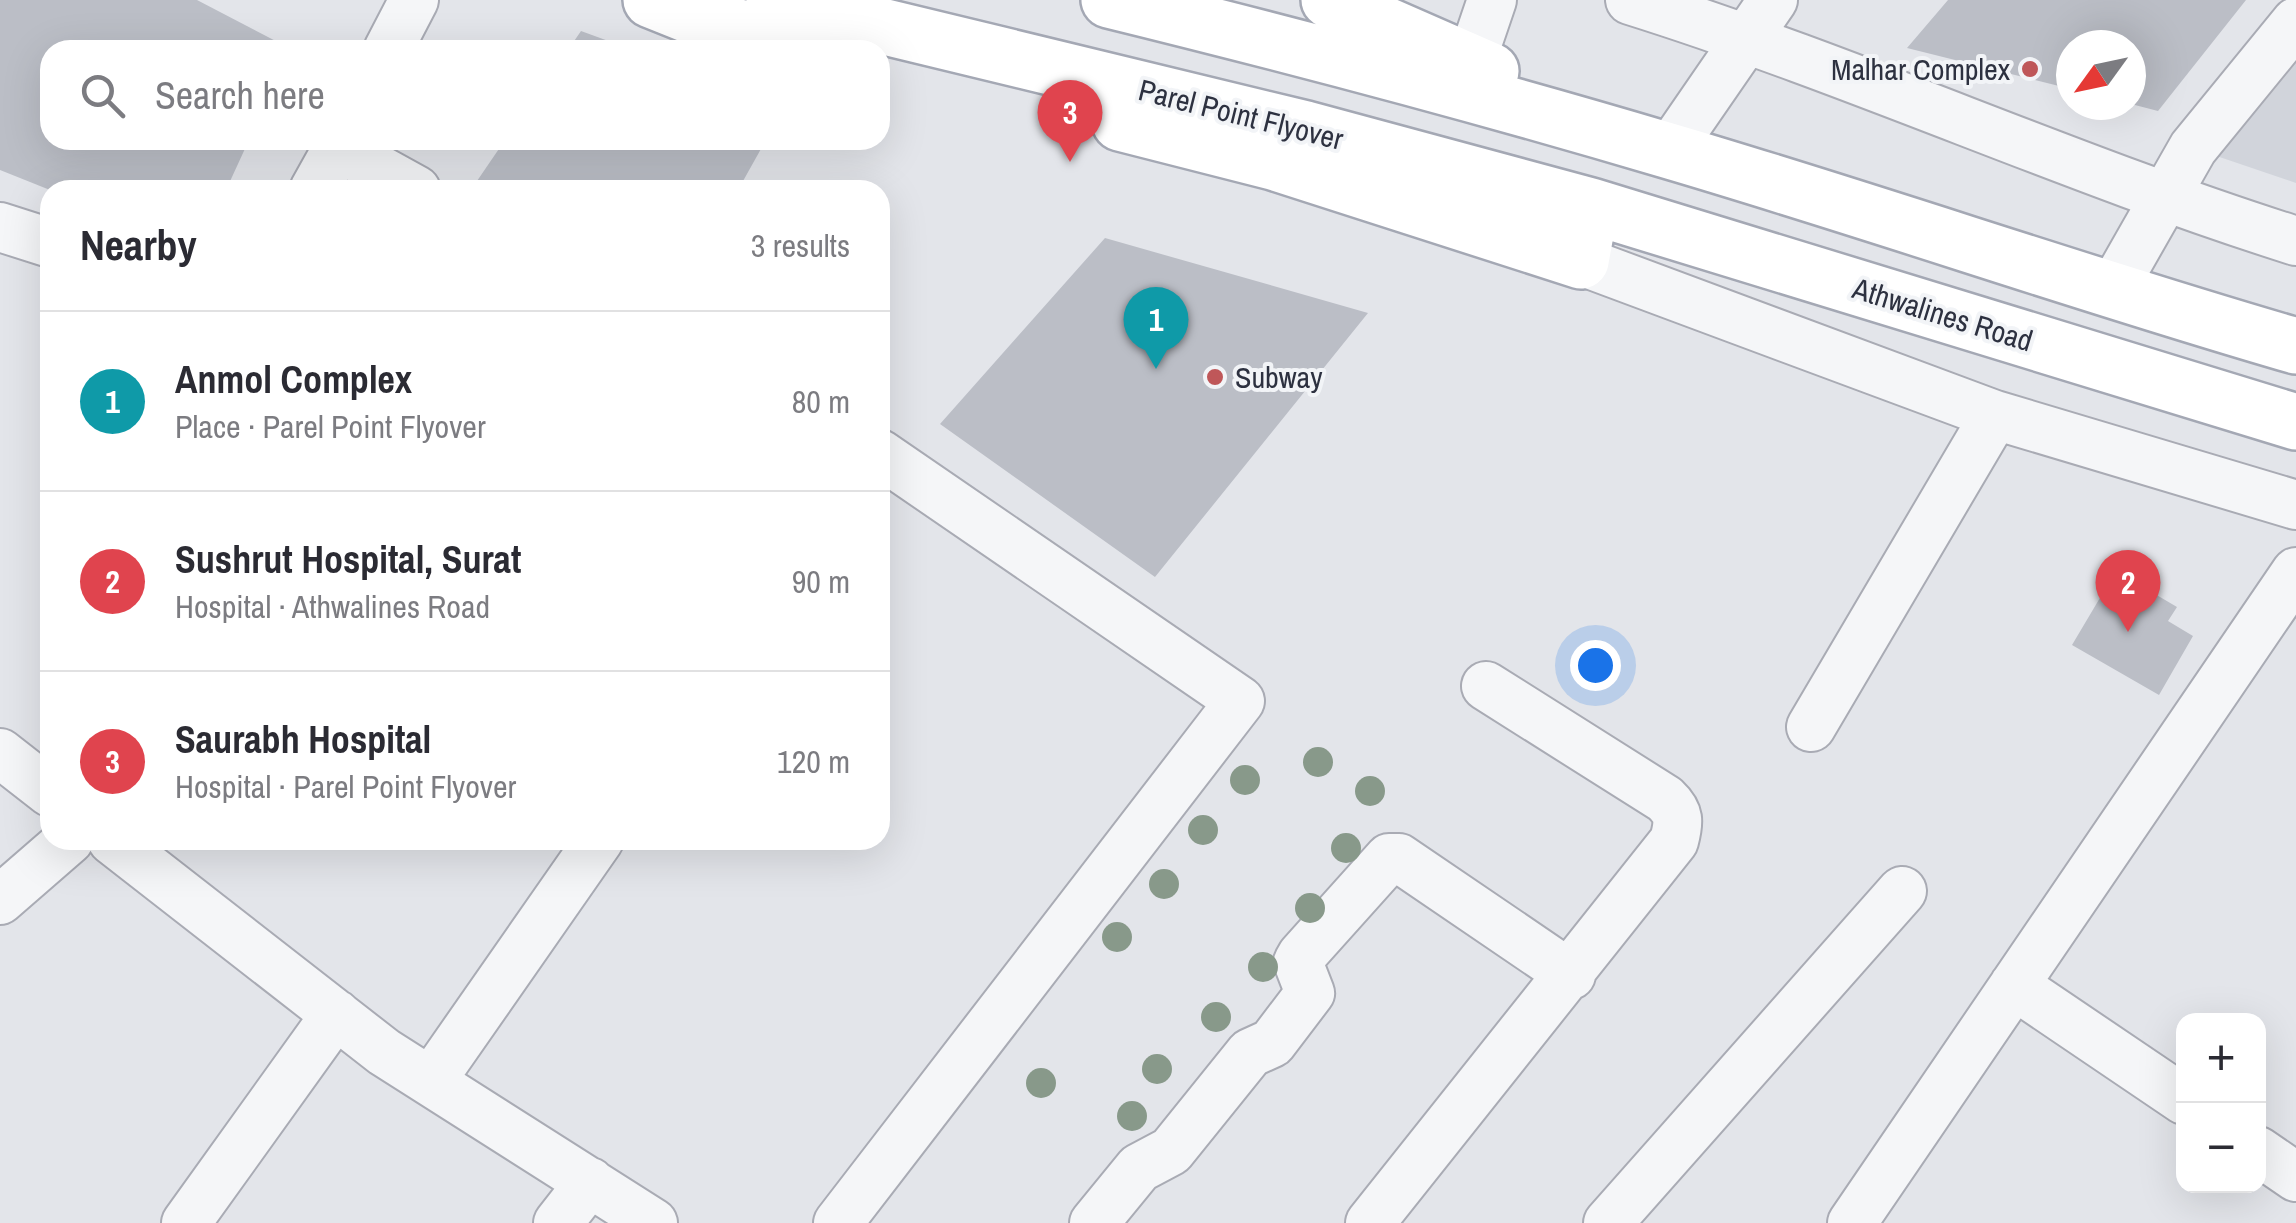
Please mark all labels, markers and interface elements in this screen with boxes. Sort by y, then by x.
north arrow [2056,30,2146,120]
search box [40,40,890,150]
place label: Malhar Complex [1831,49,2011,89]
marker: Malhar Complex [2019,58,2041,80]
icon: search [75,68,130,123]
street label: Parel Point Flyover [1135,69,1348,159]
text: Search here [155,70,325,121]
pin: 3 [1038,80,1102,162]
text: Nearby [80,217,197,273]
text: 3 results [751,224,850,267]
street label: Athwalines Road [1847,267,2038,360]
pin: 1 [1124,286,1188,369]
text: Anmol Complex [175,354,412,405]
place label: Subway [1235,357,1323,397]
marker: Subway [1204,366,1226,388]
text: 1 [105,380,120,423]
text: 80 m [792,380,850,423]
text: Place · Parel Point Flyover [175,405,486,448]
text: Sushrut Hospital, Surat [175,534,521,585]
pin: 2 [2096,550,2160,632]
text: 2 [105,560,120,603]
text: 90 m [792,560,850,603]
text: Hospital · Athwalines Road [175,585,490,628]
your location [1570,640,1621,691]
text: Saurabh Hospital [175,714,431,765]
text: 3 [105,740,120,783]
text: 120 m [777,740,850,783]
text: Hospital · Parel Point Flyover [175,765,516,808]
map controls [2176,1013,2266,1193]
button: + [2176,1013,2266,1103]
button: − [2176,1103,2266,1193]

